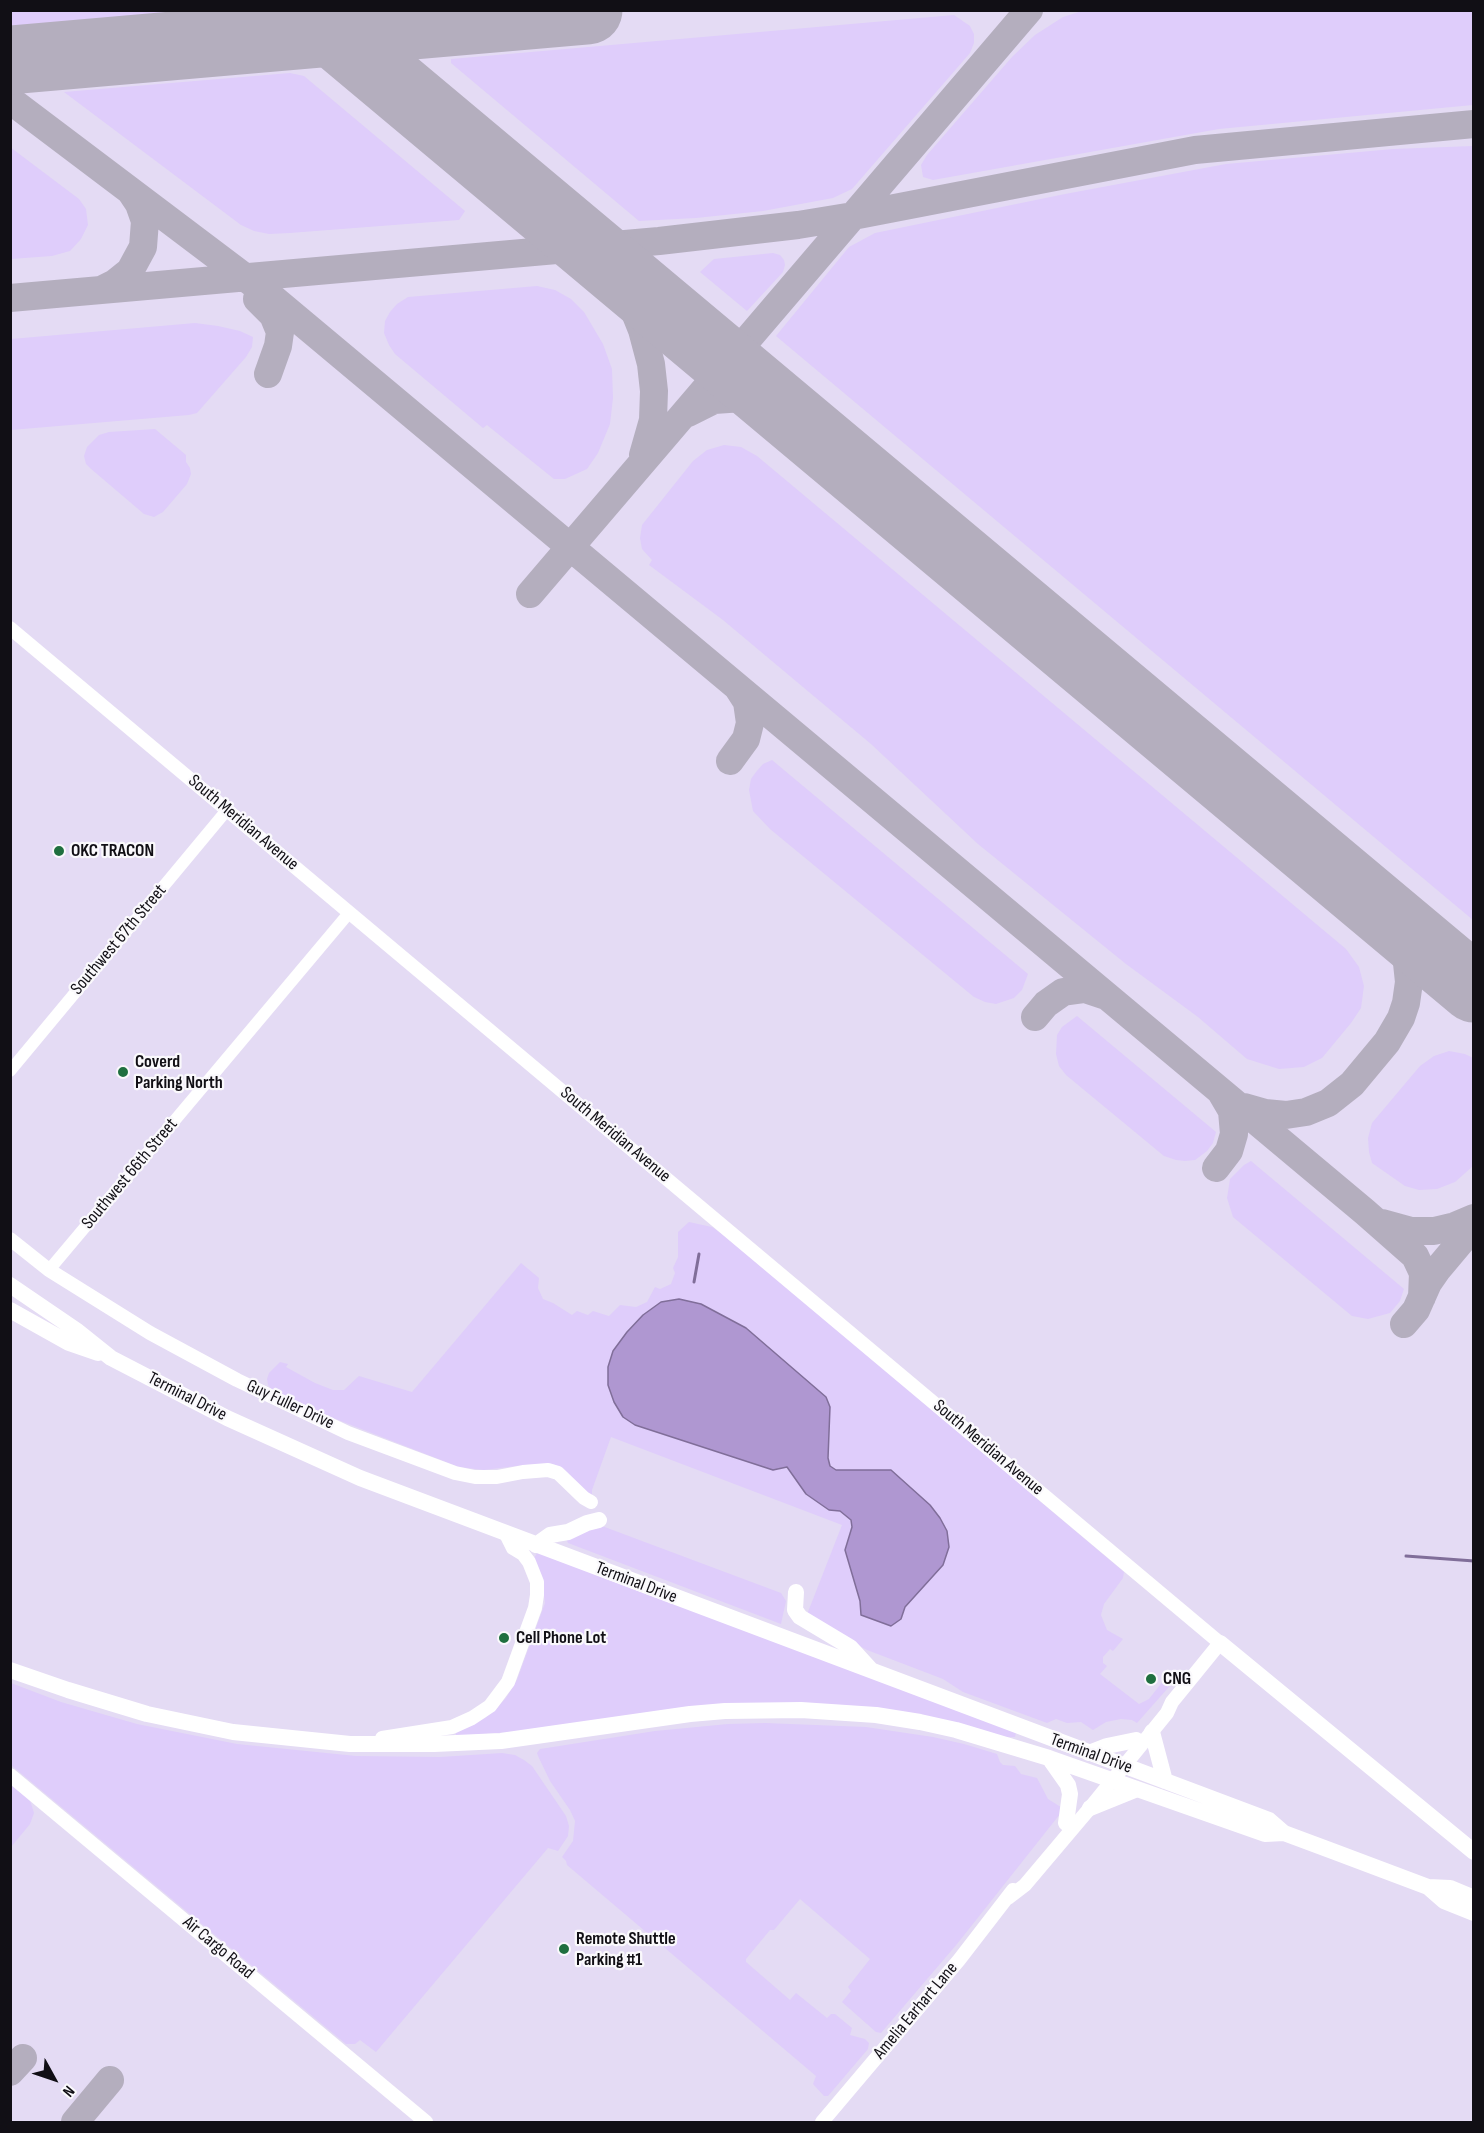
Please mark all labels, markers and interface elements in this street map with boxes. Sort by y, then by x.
street label: South Meridian Avenue [183,771,303,875]
place label: OKC TRACON [71,840,154,862]
marker: OKC TRACON [52,844,66,858]
street label: Southwest 67th Street [67,880,171,1000]
place label: Coverd Parking North [135,1051,223,1094]
marker: Coverd Parking North [116,1065,130,1079]
street label: South Meridian Avenue [555,1083,675,1187]
street label: Southwest 66th Street [77,1114,183,1234]
street label: Terminal Drive [144,1368,230,1426]
street label: Guy Fuller Drive [243,1375,337,1435]
street label: South Meridian Avenue [928,1396,1048,1500]
street label: Terminal Drive [592,1558,680,1608]
place label: Cell Phone Lot [516,1627,606,1649]
marker: Cell Phone Lot [497,1631,511,1645]
place label: CNG [1163,1668,1191,1690]
marker: CNG [1144,1672,1158,1686]
street label: Terminal Drive [1047,1729,1135,1779]
street label: Air Cargo Road [178,1912,258,1984]
place label: Remote Shuttle Parking #1 [576,1928,676,1970]
marker: Remote Shuttle Parking #1 [557,1942,571,1956]
street label: Amelia Earhart Lane [869,1958,963,2064]
north arrow [24,2049,84,2109]
text: N [58,2082,78,2100]

